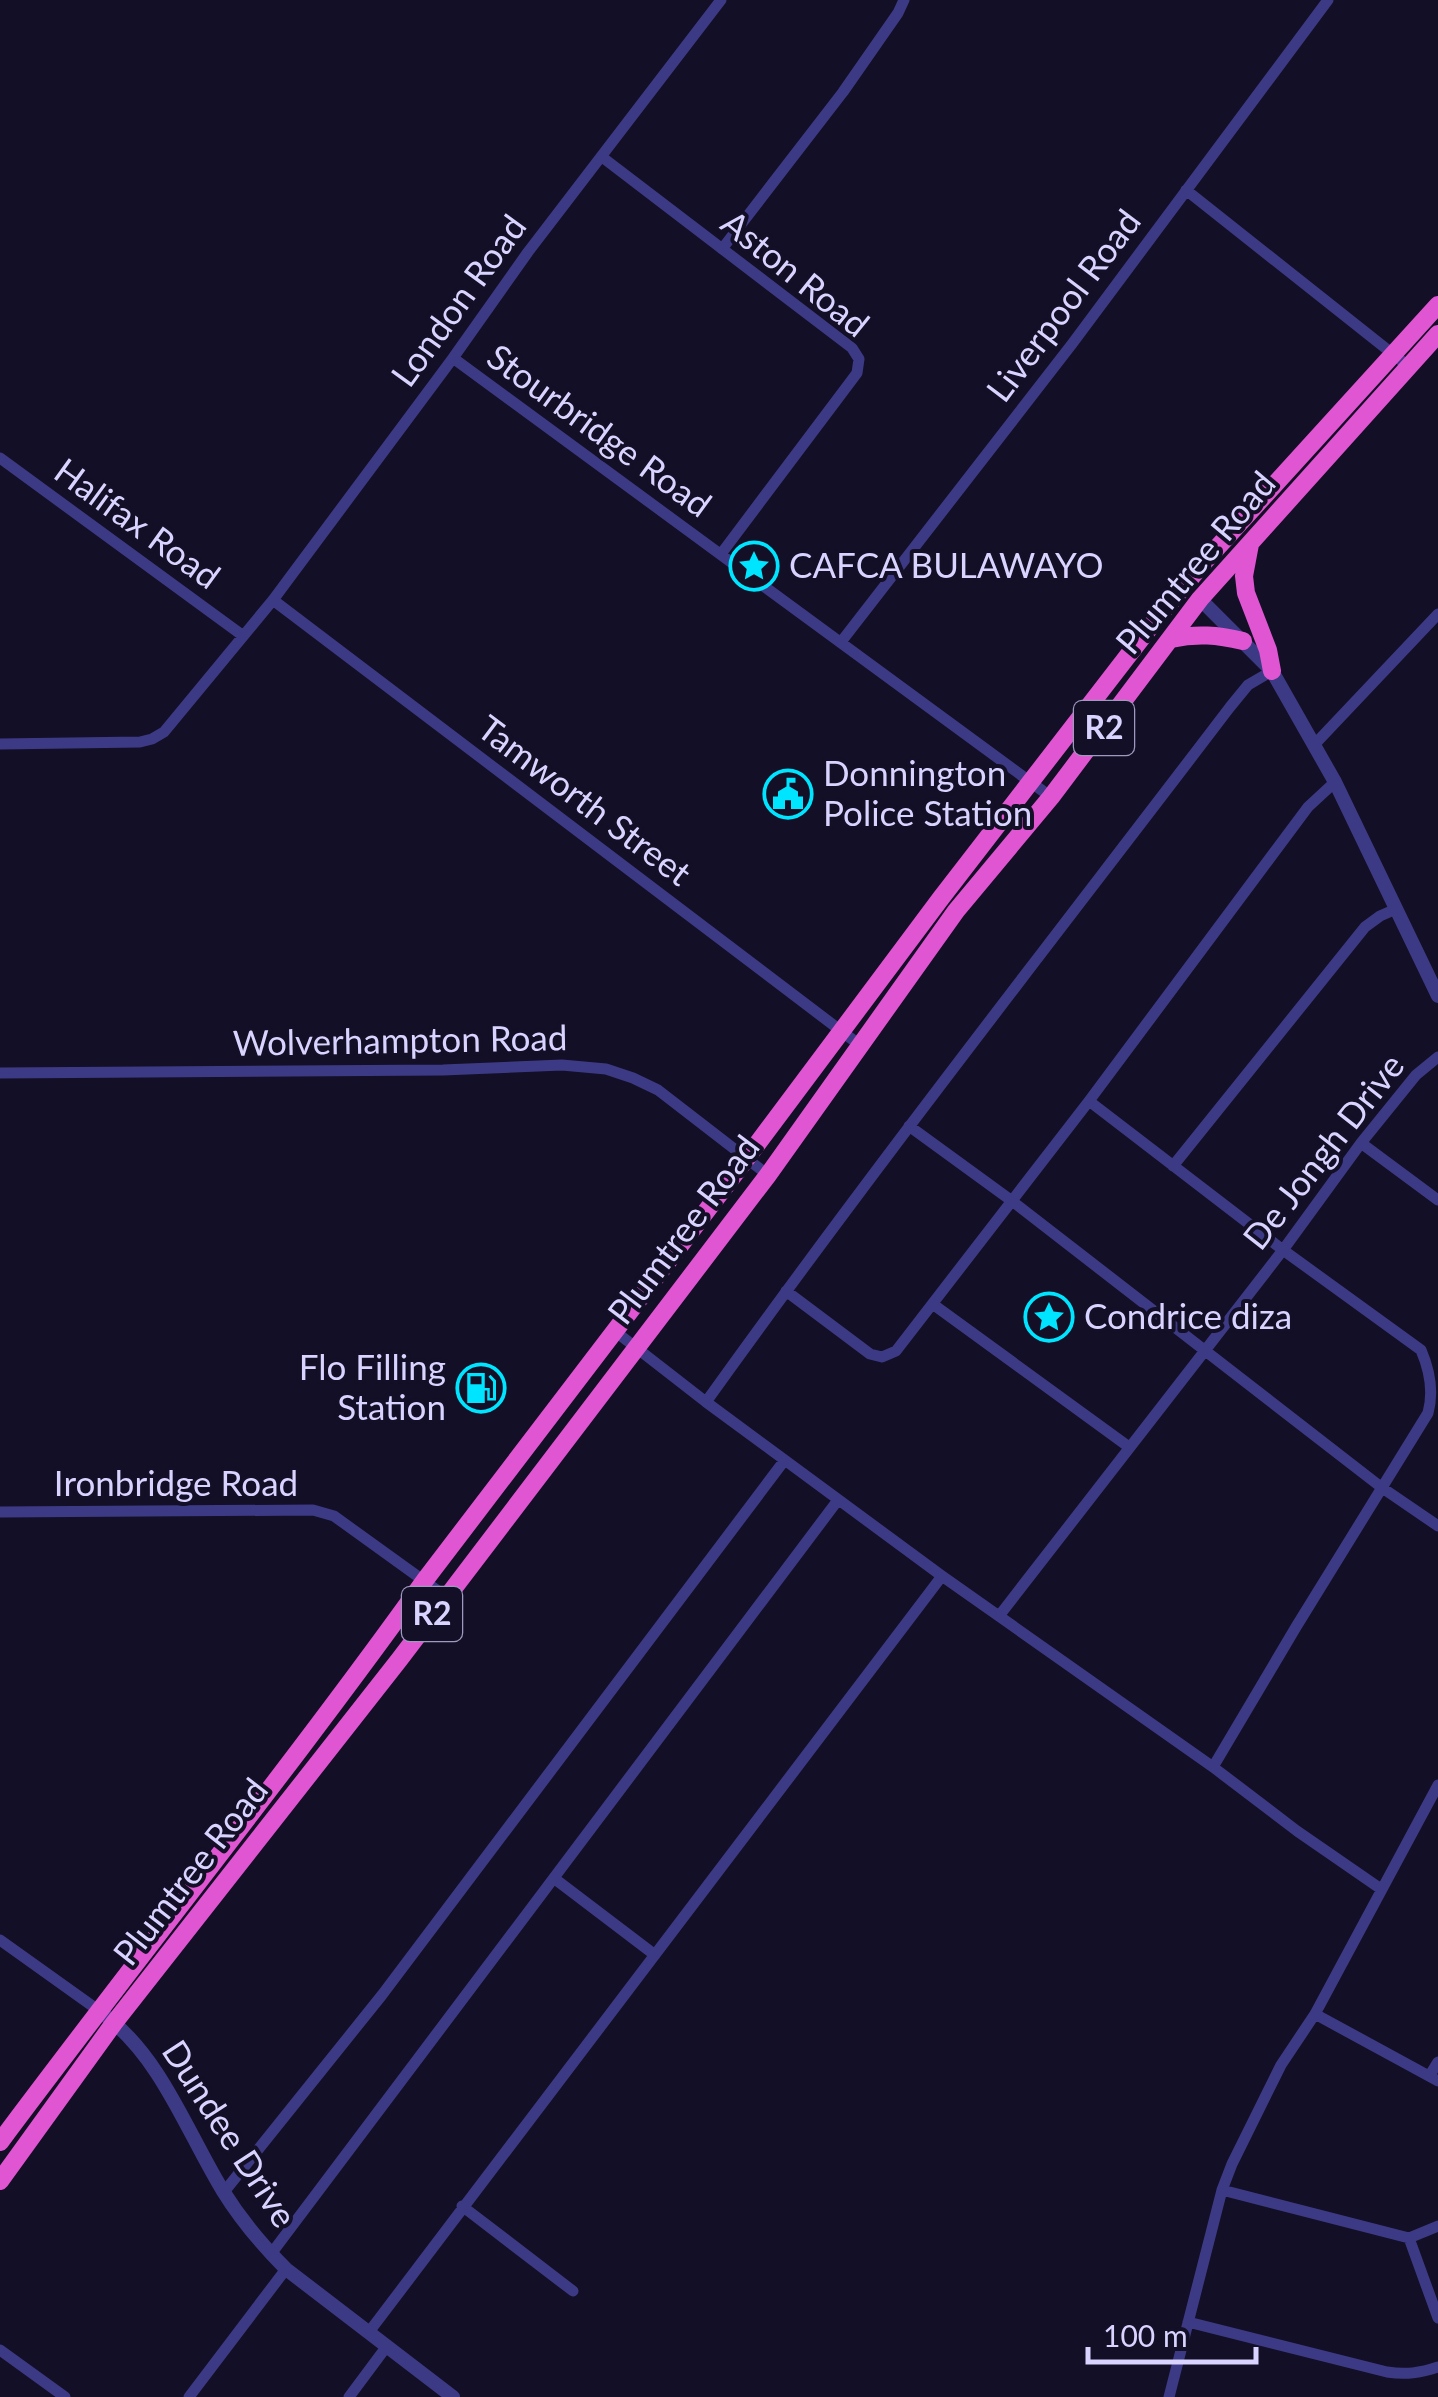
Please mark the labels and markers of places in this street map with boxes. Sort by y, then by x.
place icon: CAFCA BULAWAYO [728,540,780,592]
place label: CAFCA BULAWAYO [789,543,1104,585]
place label: Donnington Police Station [823,751,1032,833]
public building icon: Donnington Police Station [762,768,814,820]
place icon: Condrice diza [1023,1291,1075,1343]
place label: Condrice diza [1084,1294,1292,1336]
place label: Flo Filling Station [299,1345,446,1427]
fuel station icon: Flo Filling Station [455,1362,507,1414]

